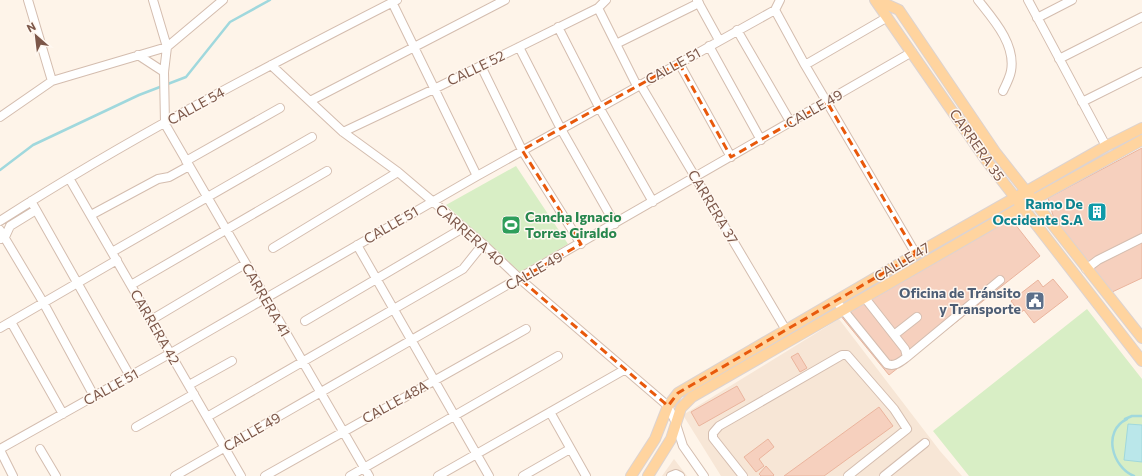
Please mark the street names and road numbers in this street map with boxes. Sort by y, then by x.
street label: CALLE 51 [642,44,703,88]
street label: CALLE 52 [444,46,508,89]
street label: CALLE 54 [164,83,228,128]
street label: CALLE 49 [782,85,845,132]
street label: CARRERA 35 [946,105,1008,184]
street label: CARRERA 37 [685,167,742,247]
street label: CARRERA 40 [432,200,508,269]
street label: CALLE 51 [360,202,421,247]
street label: CALLE 47 [871,238,933,285]
street label: CALLE 49 [502,247,565,294]
street label: CARRERA 41 [239,260,294,340]
street label: CARRERA 42 [127,286,184,368]
street label: CALLE 51 [80,365,141,409]
street label: CALLE 48A [359,376,431,427]
street label: CALLE 49 [220,408,283,455]

